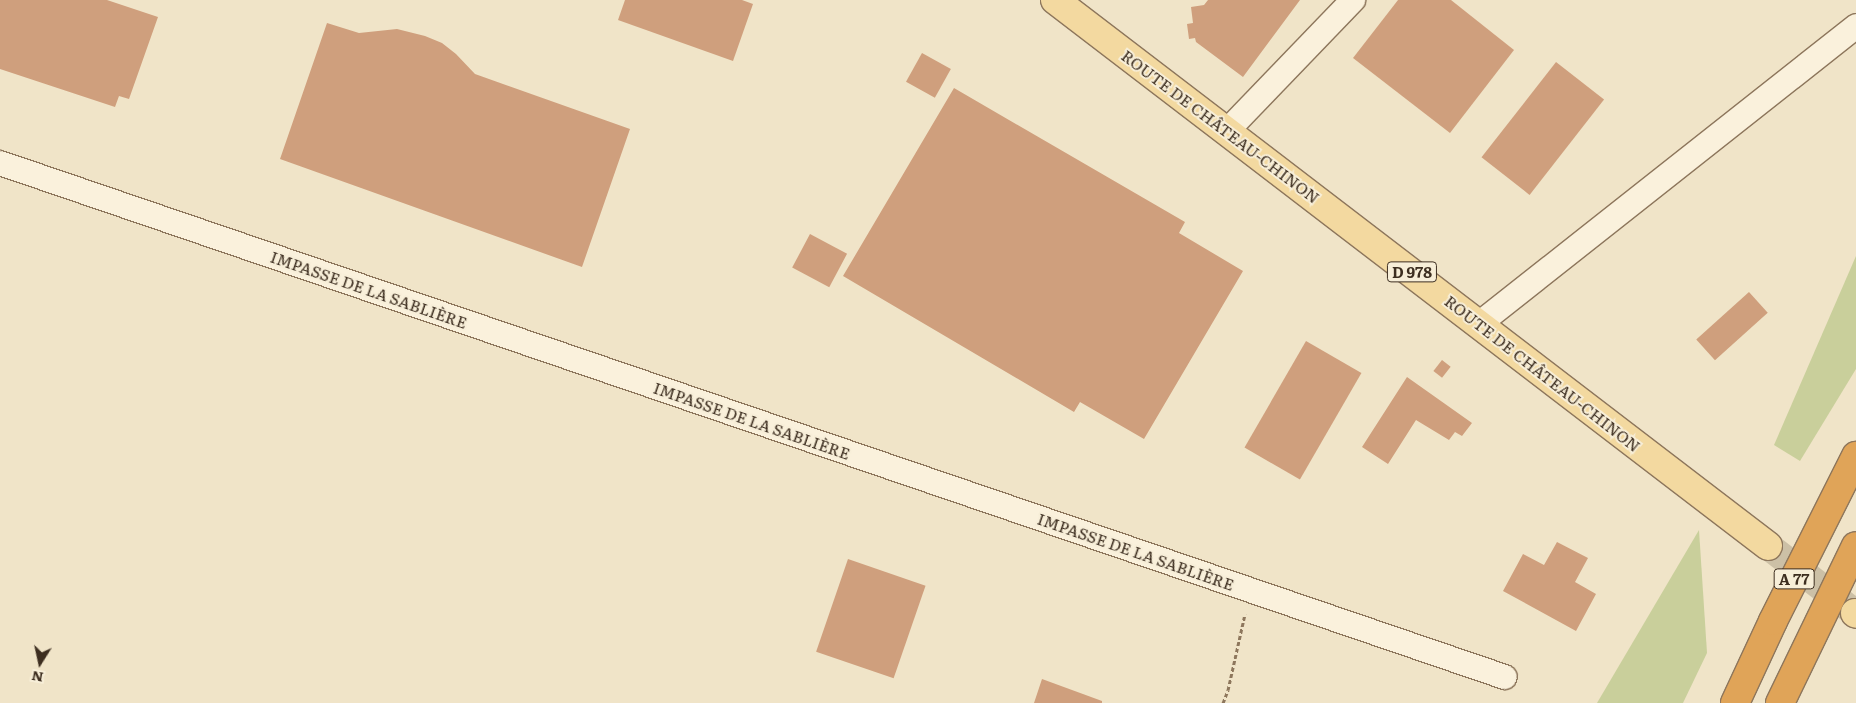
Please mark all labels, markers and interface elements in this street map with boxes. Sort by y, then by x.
street label: ROUTE DE CHÂTEAU-CHINON [1118,45,1324,207]
street label: IMPASSE DE LA SABLIÈRE [268,246,470,332]
road number: D 978 [1386,260,1438,284]
street label: ROUTE DE CHÂTEAU-CHINON [1441,291,1645,455]
street label: IMPASSE DE LA SABLIÈRE [651,377,853,463]
street label: IMPASSE DE LA SABLIÈRE [1035,508,1237,594]
road number: A 77 [1773,566,1815,592]
north arrow [15,638,65,688]
text: N [30,667,45,689]

